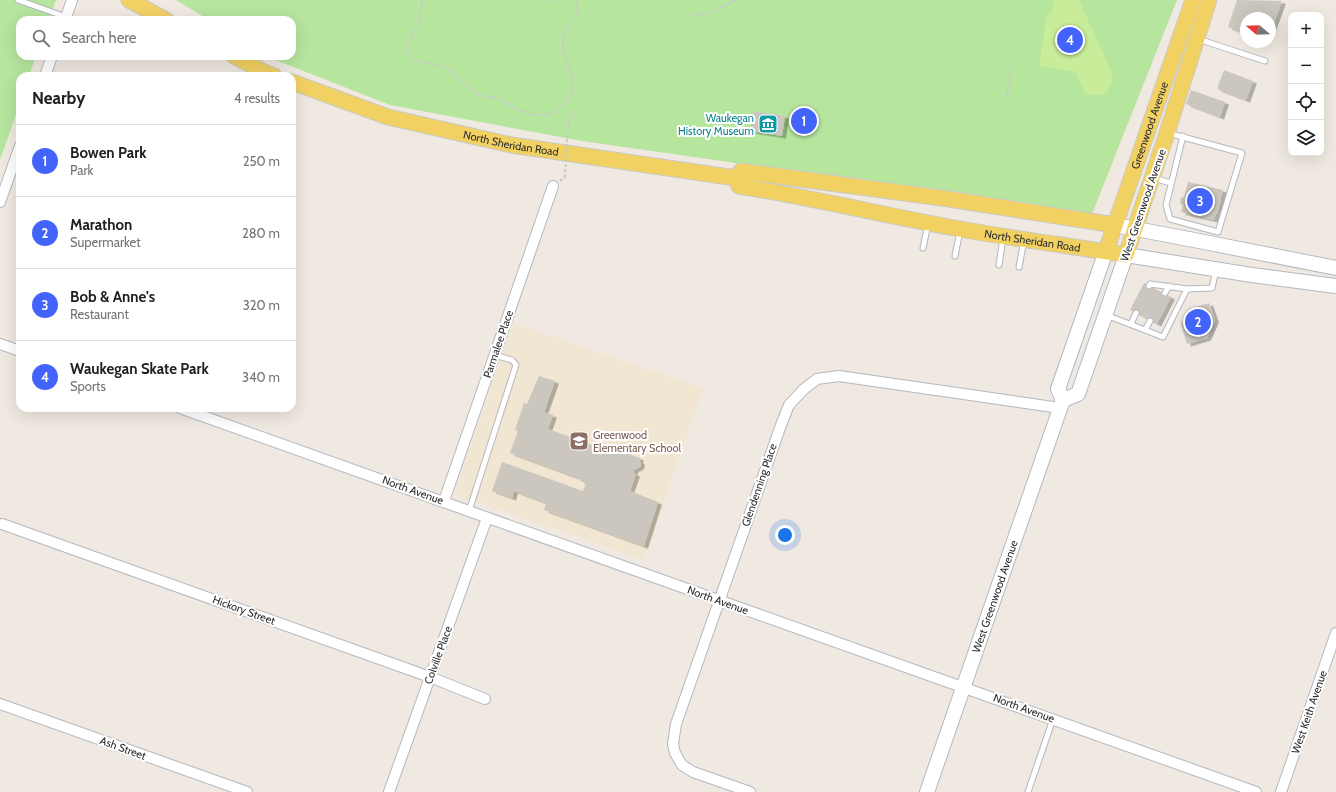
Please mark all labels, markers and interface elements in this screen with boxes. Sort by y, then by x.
north arrow [1240,12,1276,48]
map controls [1288,12,1324,156]
button: + [1288,12,1324,48]
search box [16,16,296,60]
pin: 4 [1057,25,1083,55]
icon: search [30,27,52,49]
text: Search here [62,29,137,47]
button: − [1288,48,1324,84]
street label: Greenwood Avenue [1128,79,1171,171]
button: locate [1288,84,1324,120]
text: Nearby [32,88,85,108]
text: 4 results [234,90,280,106]
pin: 1 [791,106,817,136]
place label: Waukegan History Museum [678,111,754,138]
museum icon: Waukegan History Museum [757,113,779,135]
button: layers [1288,120,1324,156]
street label: North Sheridan Road [462,127,560,159]
text: Bowen Park [70,144,146,162]
street label: West Greenwood Avenue [1117,147,1169,263]
text: 1 [43,153,47,169]
text: 250 m [243,153,280,169]
text: Park [70,162,93,178]
pin: 3 [1187,186,1213,216]
text: Marathon [70,216,132,234]
text: 2 [42,225,48,241]
text: 280 m [242,225,280,241]
street label: North Sheridan Road [983,226,1081,255]
text: Supermarket [70,234,141,250]
text: Bob & Anne's [70,288,155,306]
text: 3 [41,297,49,313]
text: 320 m [243,297,280,313]
text: Restaurant [70,306,129,322]
pin: 2 [1185,307,1211,337]
street label: Parmalee Place [480,308,516,380]
text: Waukegan Skate Park [70,360,209,378]
text: 4 [41,369,49,385]
text: 340 m [242,369,280,385]
text: Sports [70,378,106,394]
place label: Greenwood Elementary School [593,428,682,455]
school or university icon: Greenwood Elementary School [568,430,590,452]
street label: Glendenning Place [738,441,780,528]
street label: North Avenue [380,472,446,508]
your location [775,525,795,545]
street label: West Greenwood Avenue [969,538,1021,654]
street label: North Avenue [685,582,751,618]
street label: Hickory Street [211,592,277,628]
street label: Colville Place [421,624,455,686]
street label: West Keith Avenue [1288,668,1330,755]
street label: North Avenue [991,690,1057,726]
street label: Ash Street [98,733,148,763]

